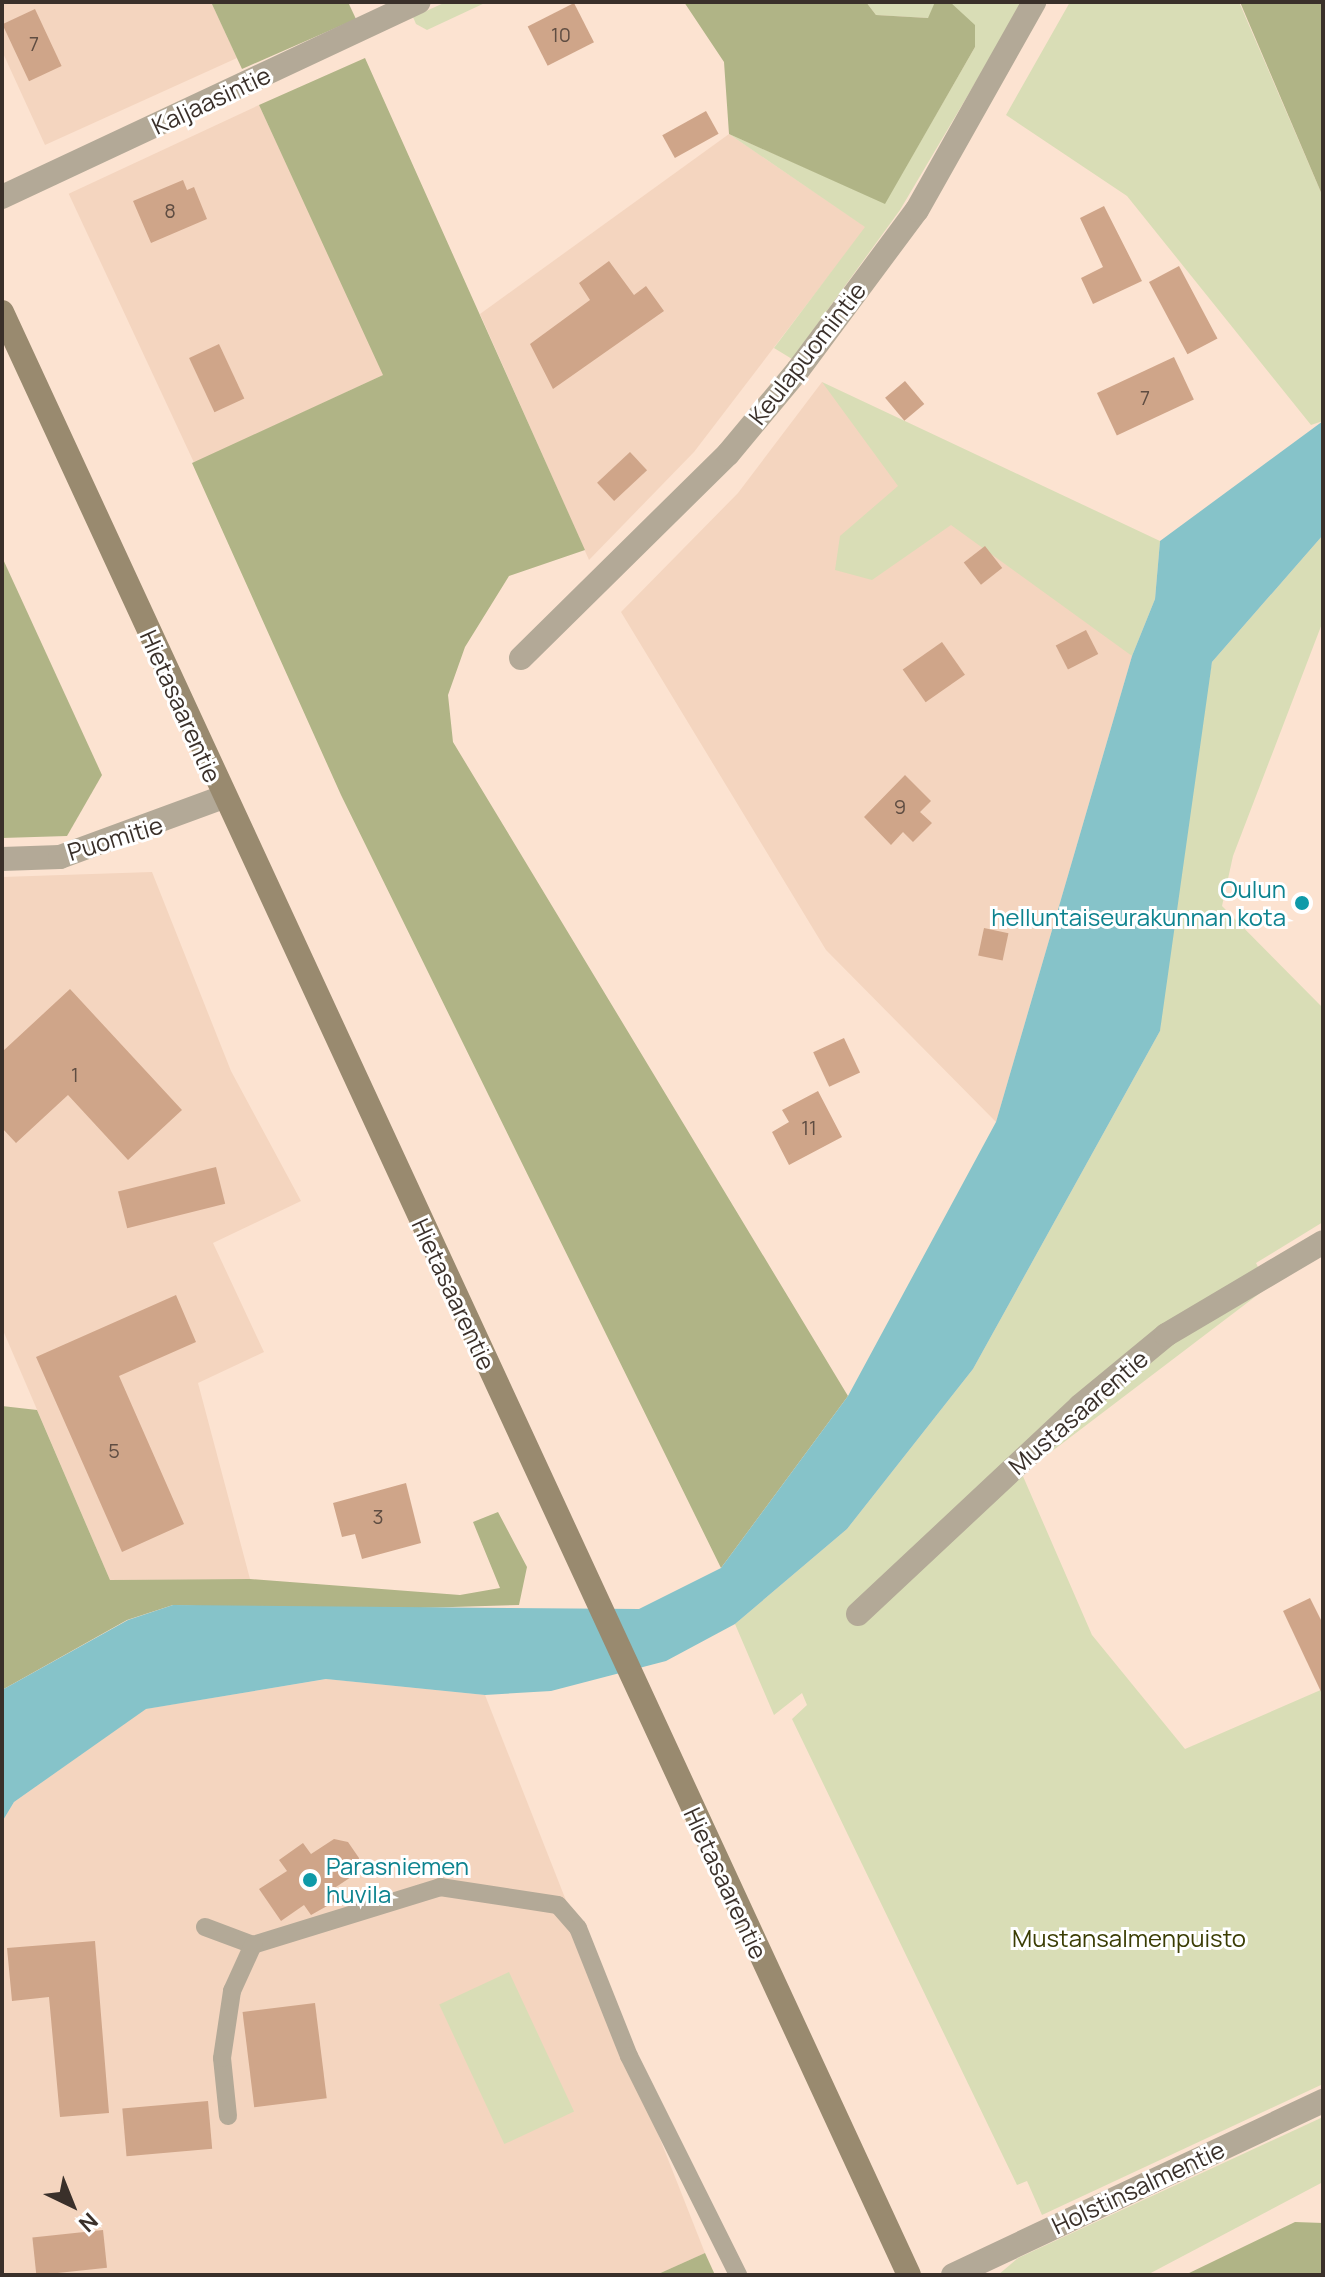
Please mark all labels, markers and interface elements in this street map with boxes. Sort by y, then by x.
house number: 10 [551,22,571,46]
house number: 7 [29,31,39,55]
street label: Kaljaasintie [147,60,275,140]
house number: 8 [164,198,176,222]
street label: Keulapuomintie [743,276,871,430]
house number: 7 [1140,385,1150,409]
street label: Hietasaarentie [135,625,227,787]
house number: 9 [894,794,906,818]
street label: Puomitie [64,810,166,866]
place label: Oulun helluntaiseurakunnan kota [991,875,1286,931]
marker: Oulun helluntaiseurakunnan kota [1293,894,1311,912]
house number: 1 [71,1062,79,1086]
house number: 11 [801,1115,817,1139]
street label: Hietasaarentie [406,1214,502,1374]
street label: Mustasaarentie [1003,1344,1153,1480]
house number: 5 [108,1438,120,1462]
house number: 3 [372,1504,384,1528]
street label: Hietasaarentie [678,1803,774,1963]
place label: Parasniemen huvila [326,1852,469,1908]
marker: Parasniemen huvila [301,1871,319,1889]
park label: Mustansalmenpuisto [1012,1924,1246,1952]
street label: Holstinsalmentie [1047,2134,1229,2240]
north arrow [32,2165,112,2245]
text: N [72,2206,104,2239]

